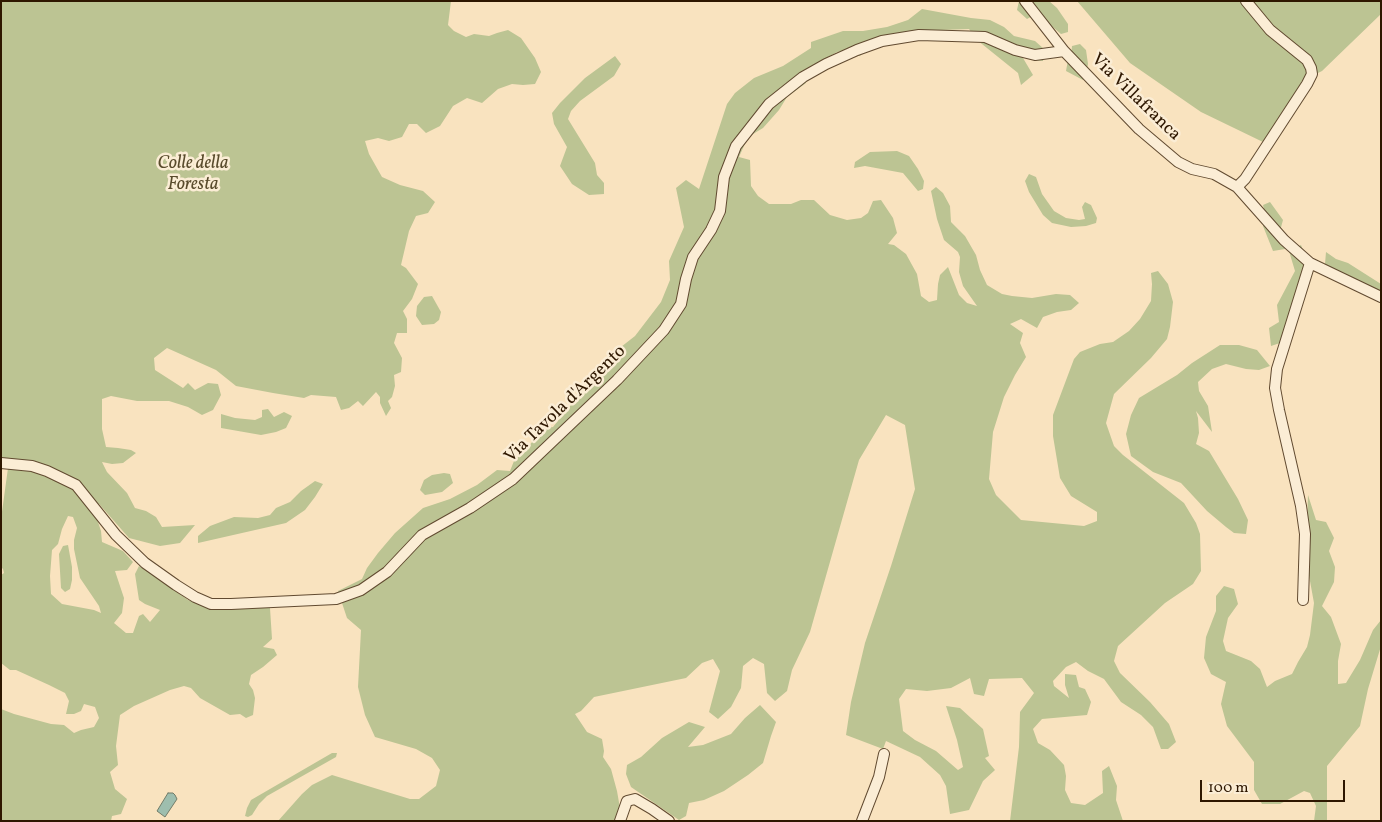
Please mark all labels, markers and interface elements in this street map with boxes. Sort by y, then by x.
street label: Via Villafranca [1086,50,1184,146]
park label: Colle della Foresta [157,154,229,196]
street label: Via Tavola d'Argento [501,342,631,468]
scale bar [1202,770,1347,802]
text: 100 m [1208,778,1248,799]

